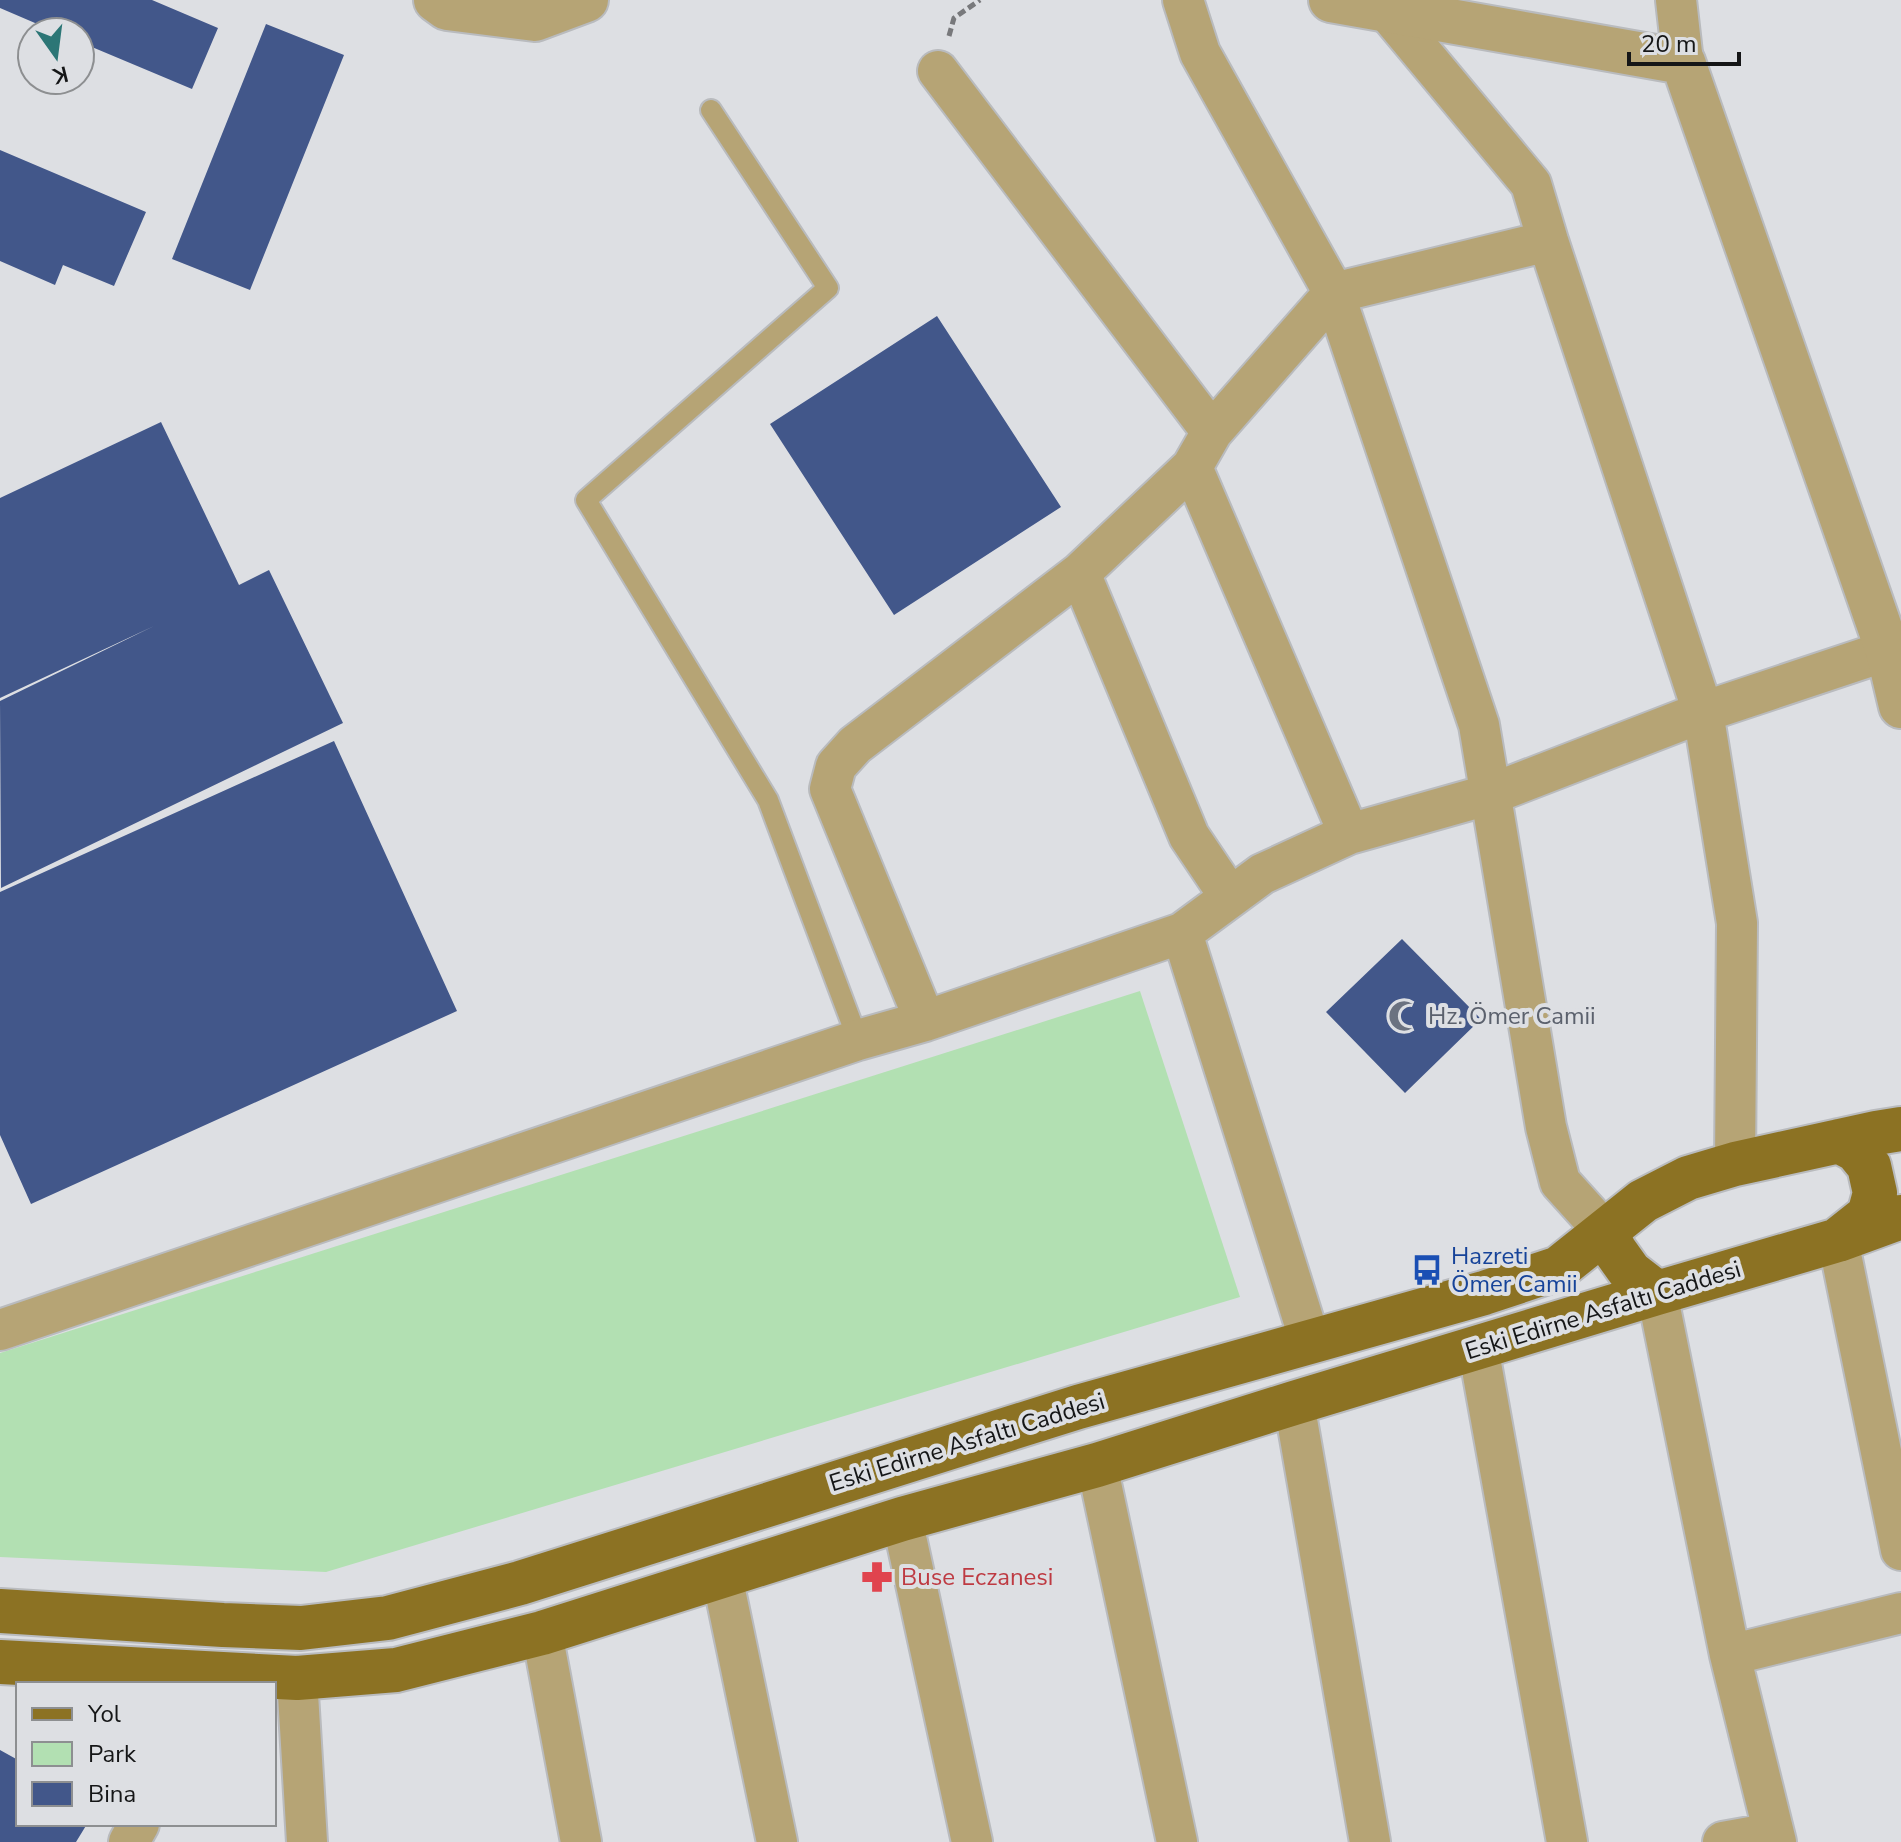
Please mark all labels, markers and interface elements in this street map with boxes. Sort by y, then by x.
north arrow [16,16,96,96]
scale bar [1629,16,1739,66]
text: 20 m [1641,28,1697,60]
text: K [49,58,71,91]
mosque icon: Hz. Ömer Camii [1387,999,1421,1033]
place label: Hz. Ömer Camii [1428,1000,1596,1032]
place label: Hazreti Ömer Camii [1451,1240,1578,1300]
bus stop icon: Hazreti Ömer Camii [1410,1253,1444,1287]
street label: Eski Edirne Asfaltı Caddesi [1461,1253,1745,1367]
street label: Eski Edirne Asfaltı Caddesi [825,1385,1109,1499]
pharmacy icon: Buse Eczanesi [860,1560,894,1594]
place label: Buse Eczanesi [901,1561,1053,1593]
legend [16,1682,276,1826]
text: Yol [87,1698,121,1730]
text: Park [88,1738,137,1770]
text: Bina [88,1778,136,1810]

